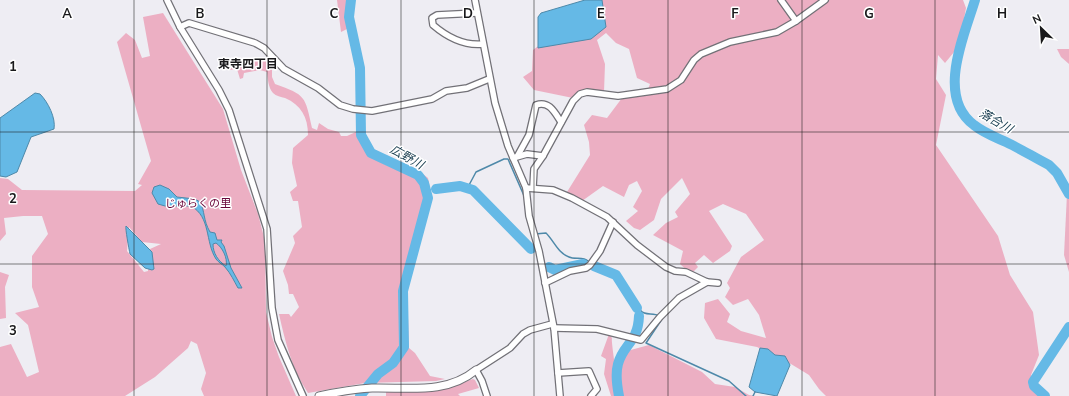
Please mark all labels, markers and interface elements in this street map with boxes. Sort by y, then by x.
text: A [62,5,72,23]
text: B [196,5,205,23]
text: C [330,5,339,23]
text: D [463,5,473,23]
text: E [597,5,605,23]
text: F [731,5,739,23]
text: G [864,5,874,23]
text: H [997,5,1007,23]
north arrow [1021,8,1061,48]
text: N [1030,11,1044,28]
district label: 東寺四丁目 [218,56,278,72]
text: 1 [9,58,17,76]
water label: 落合川 [976,105,1017,138]
water label: 広野川 [387,141,428,174]
text: 2 [9,190,17,208]
park label: じゅらくの里 [165,196,231,211]
text: 3 [9,322,17,340]

